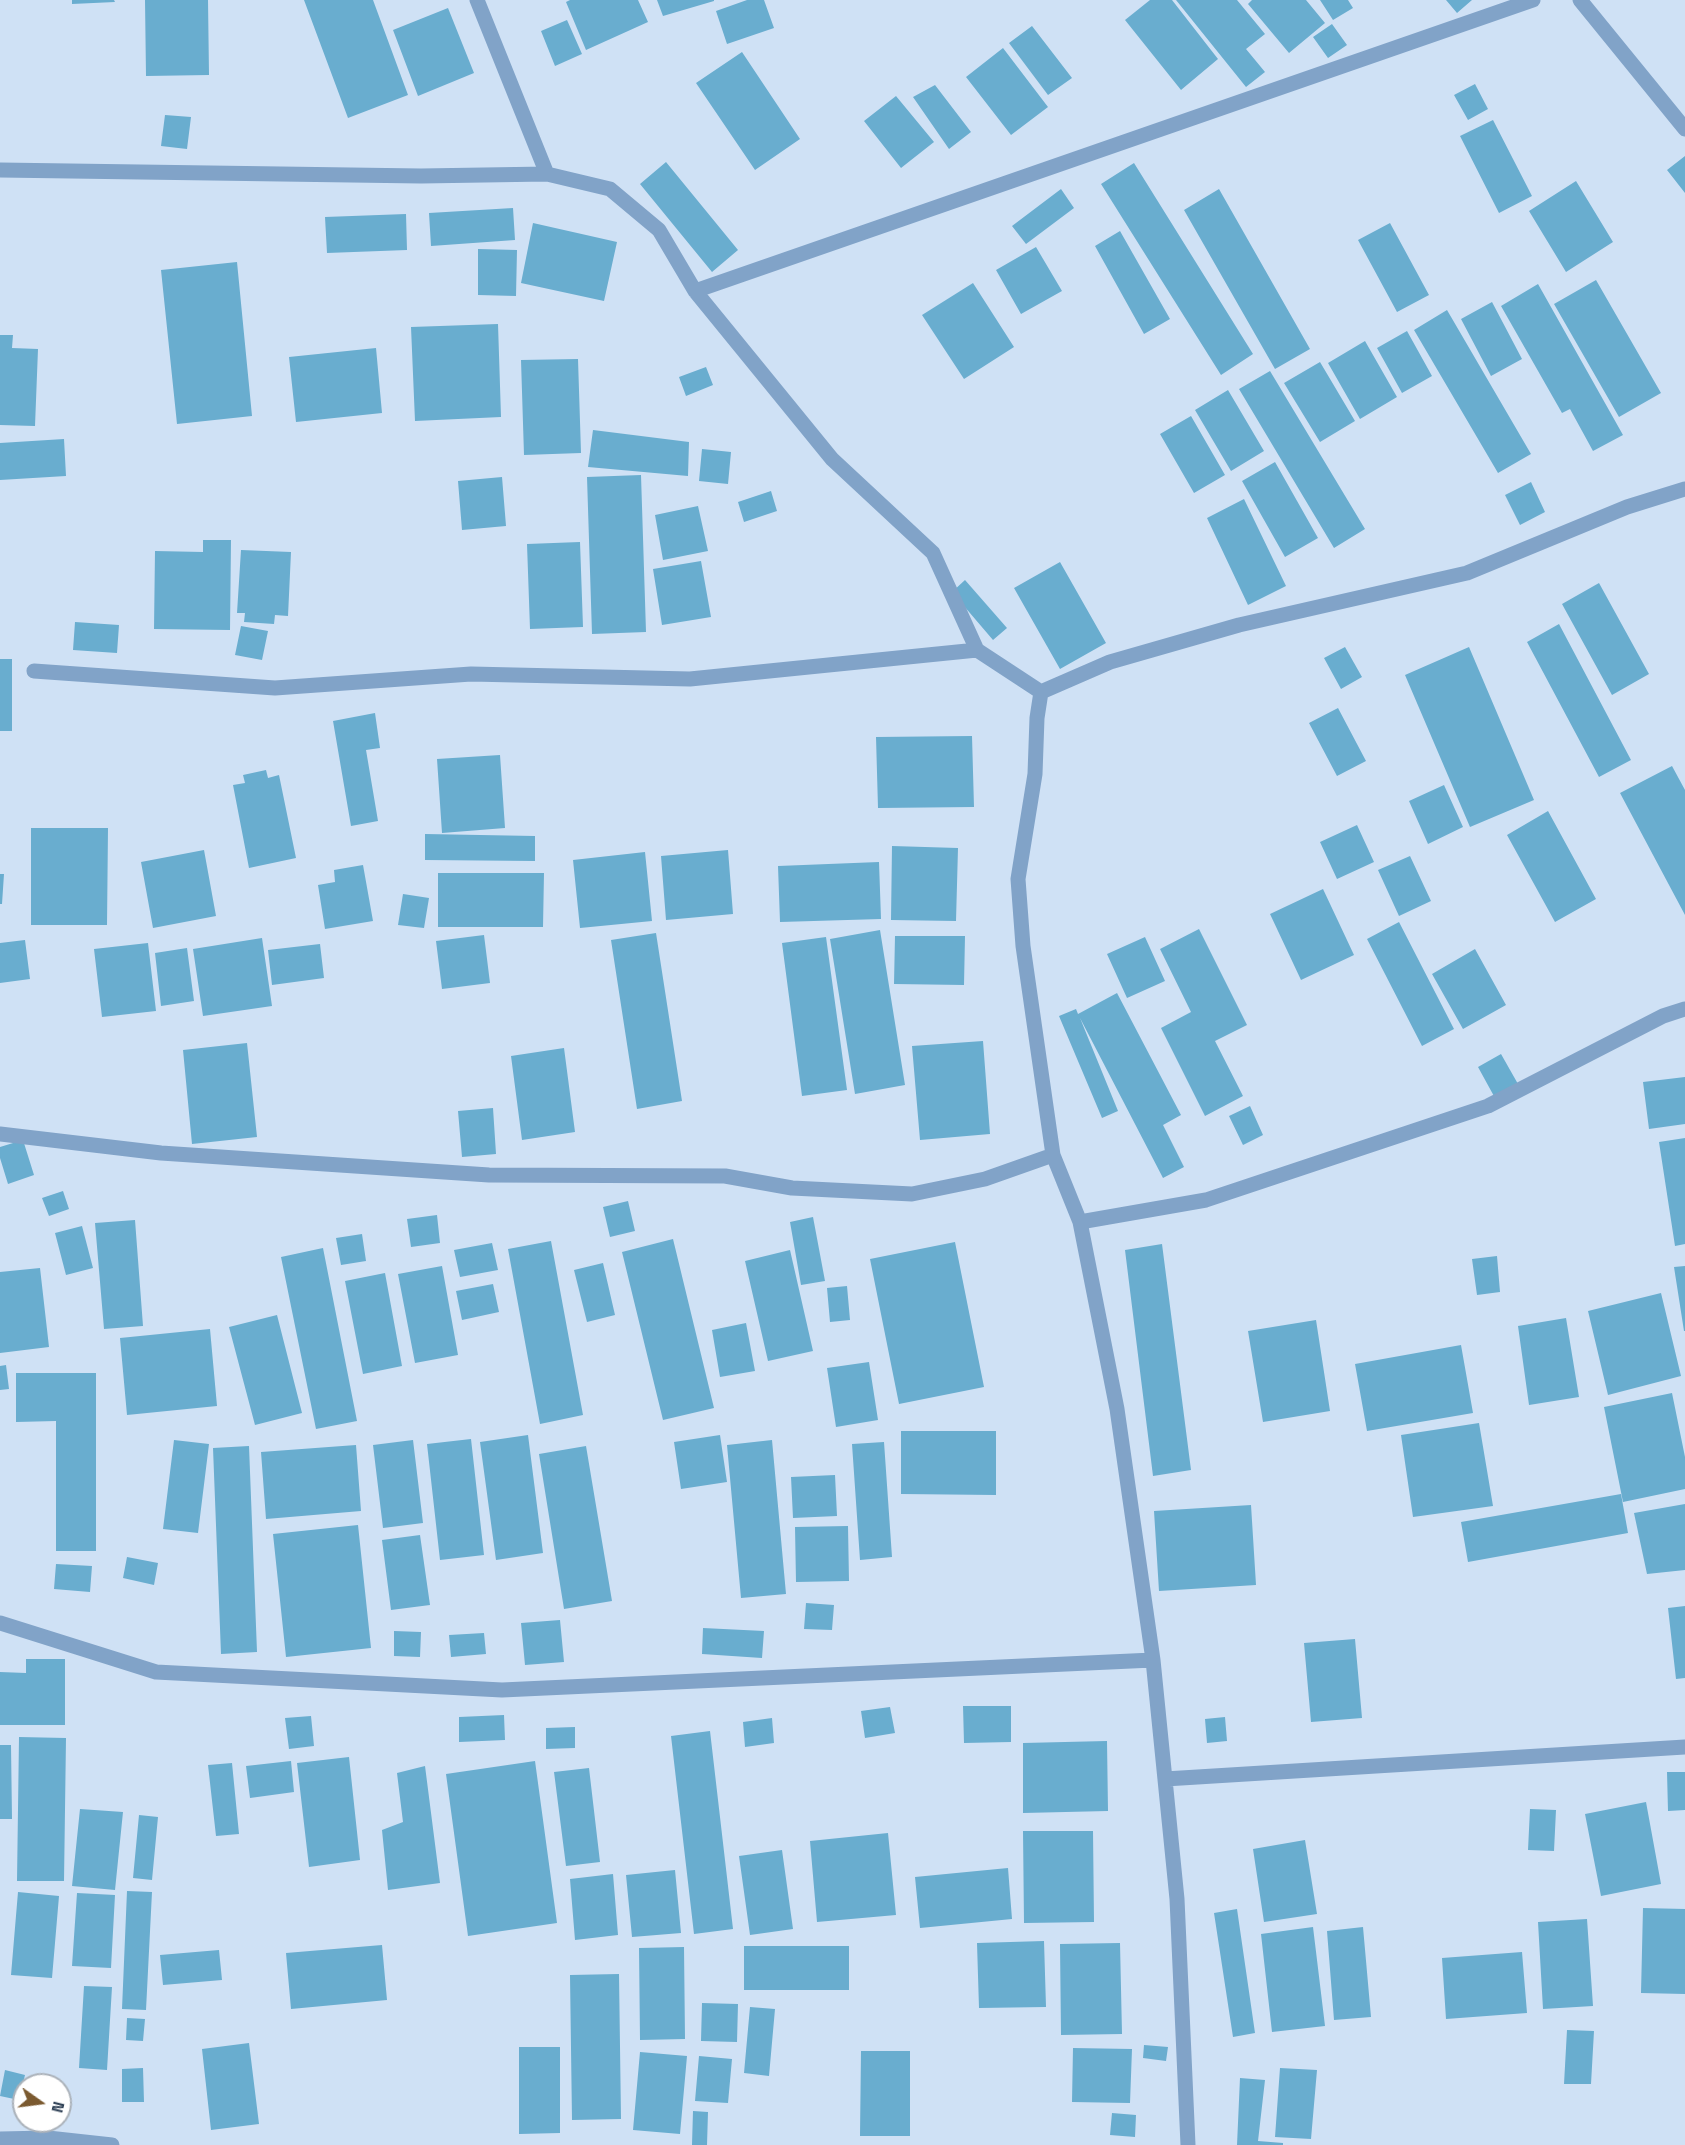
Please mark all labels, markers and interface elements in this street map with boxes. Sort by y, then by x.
north arrow [12,2073,72,2133]
text: N [47,2099,69,2115]

